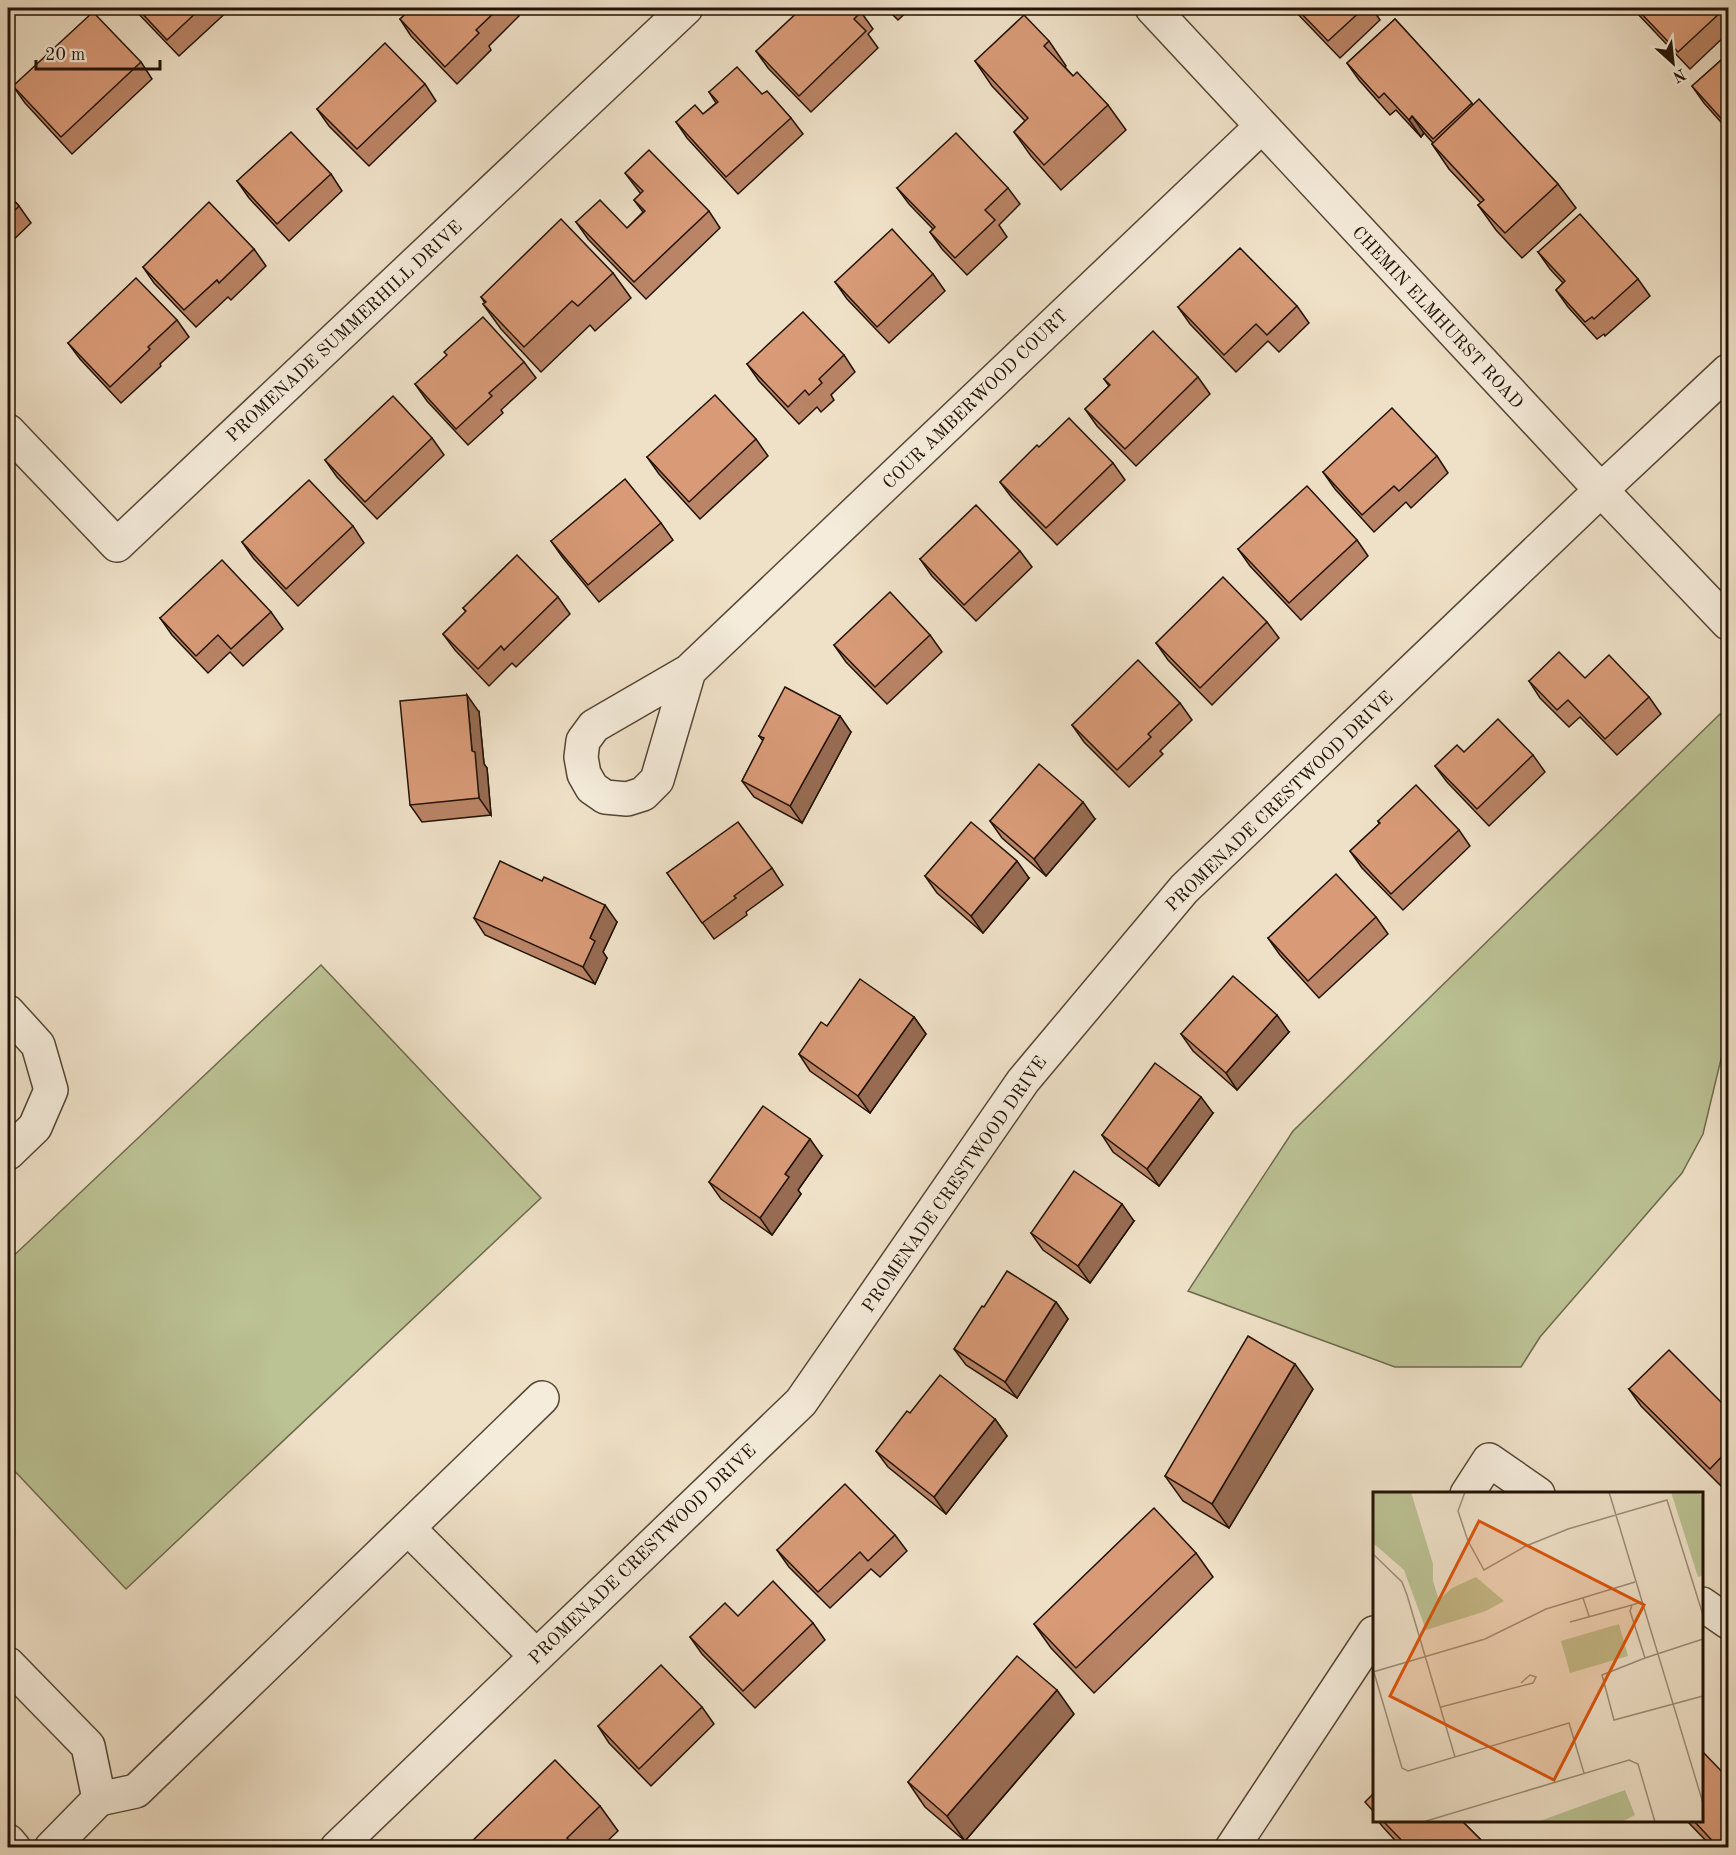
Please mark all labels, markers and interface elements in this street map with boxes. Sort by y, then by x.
scale bar [36,33,160,71]
north arrow [1643,33,1703,93]
text: 20 m [45,46,85,64]
text: N [1669,65,1688,85]
street label: PROMENADE SUMMERHILL DRIVE [223,218,466,446]
street label: CHEMIN ELMHURST ROAD [1348,223,1526,412]
street label: COUR AMBERWOOD COURT [880,307,1071,493]
street label: PROMENADE CRESTWOOD DRIVE [1163,688,1397,915]
street label: PROMENADE CRESTWOOD DRIVE [859,1053,1050,1316]
street label: PROMENADE CRESTWOOD DRIVE [526,1441,760,1668]
inset map [1373,1492,1703,1822]

